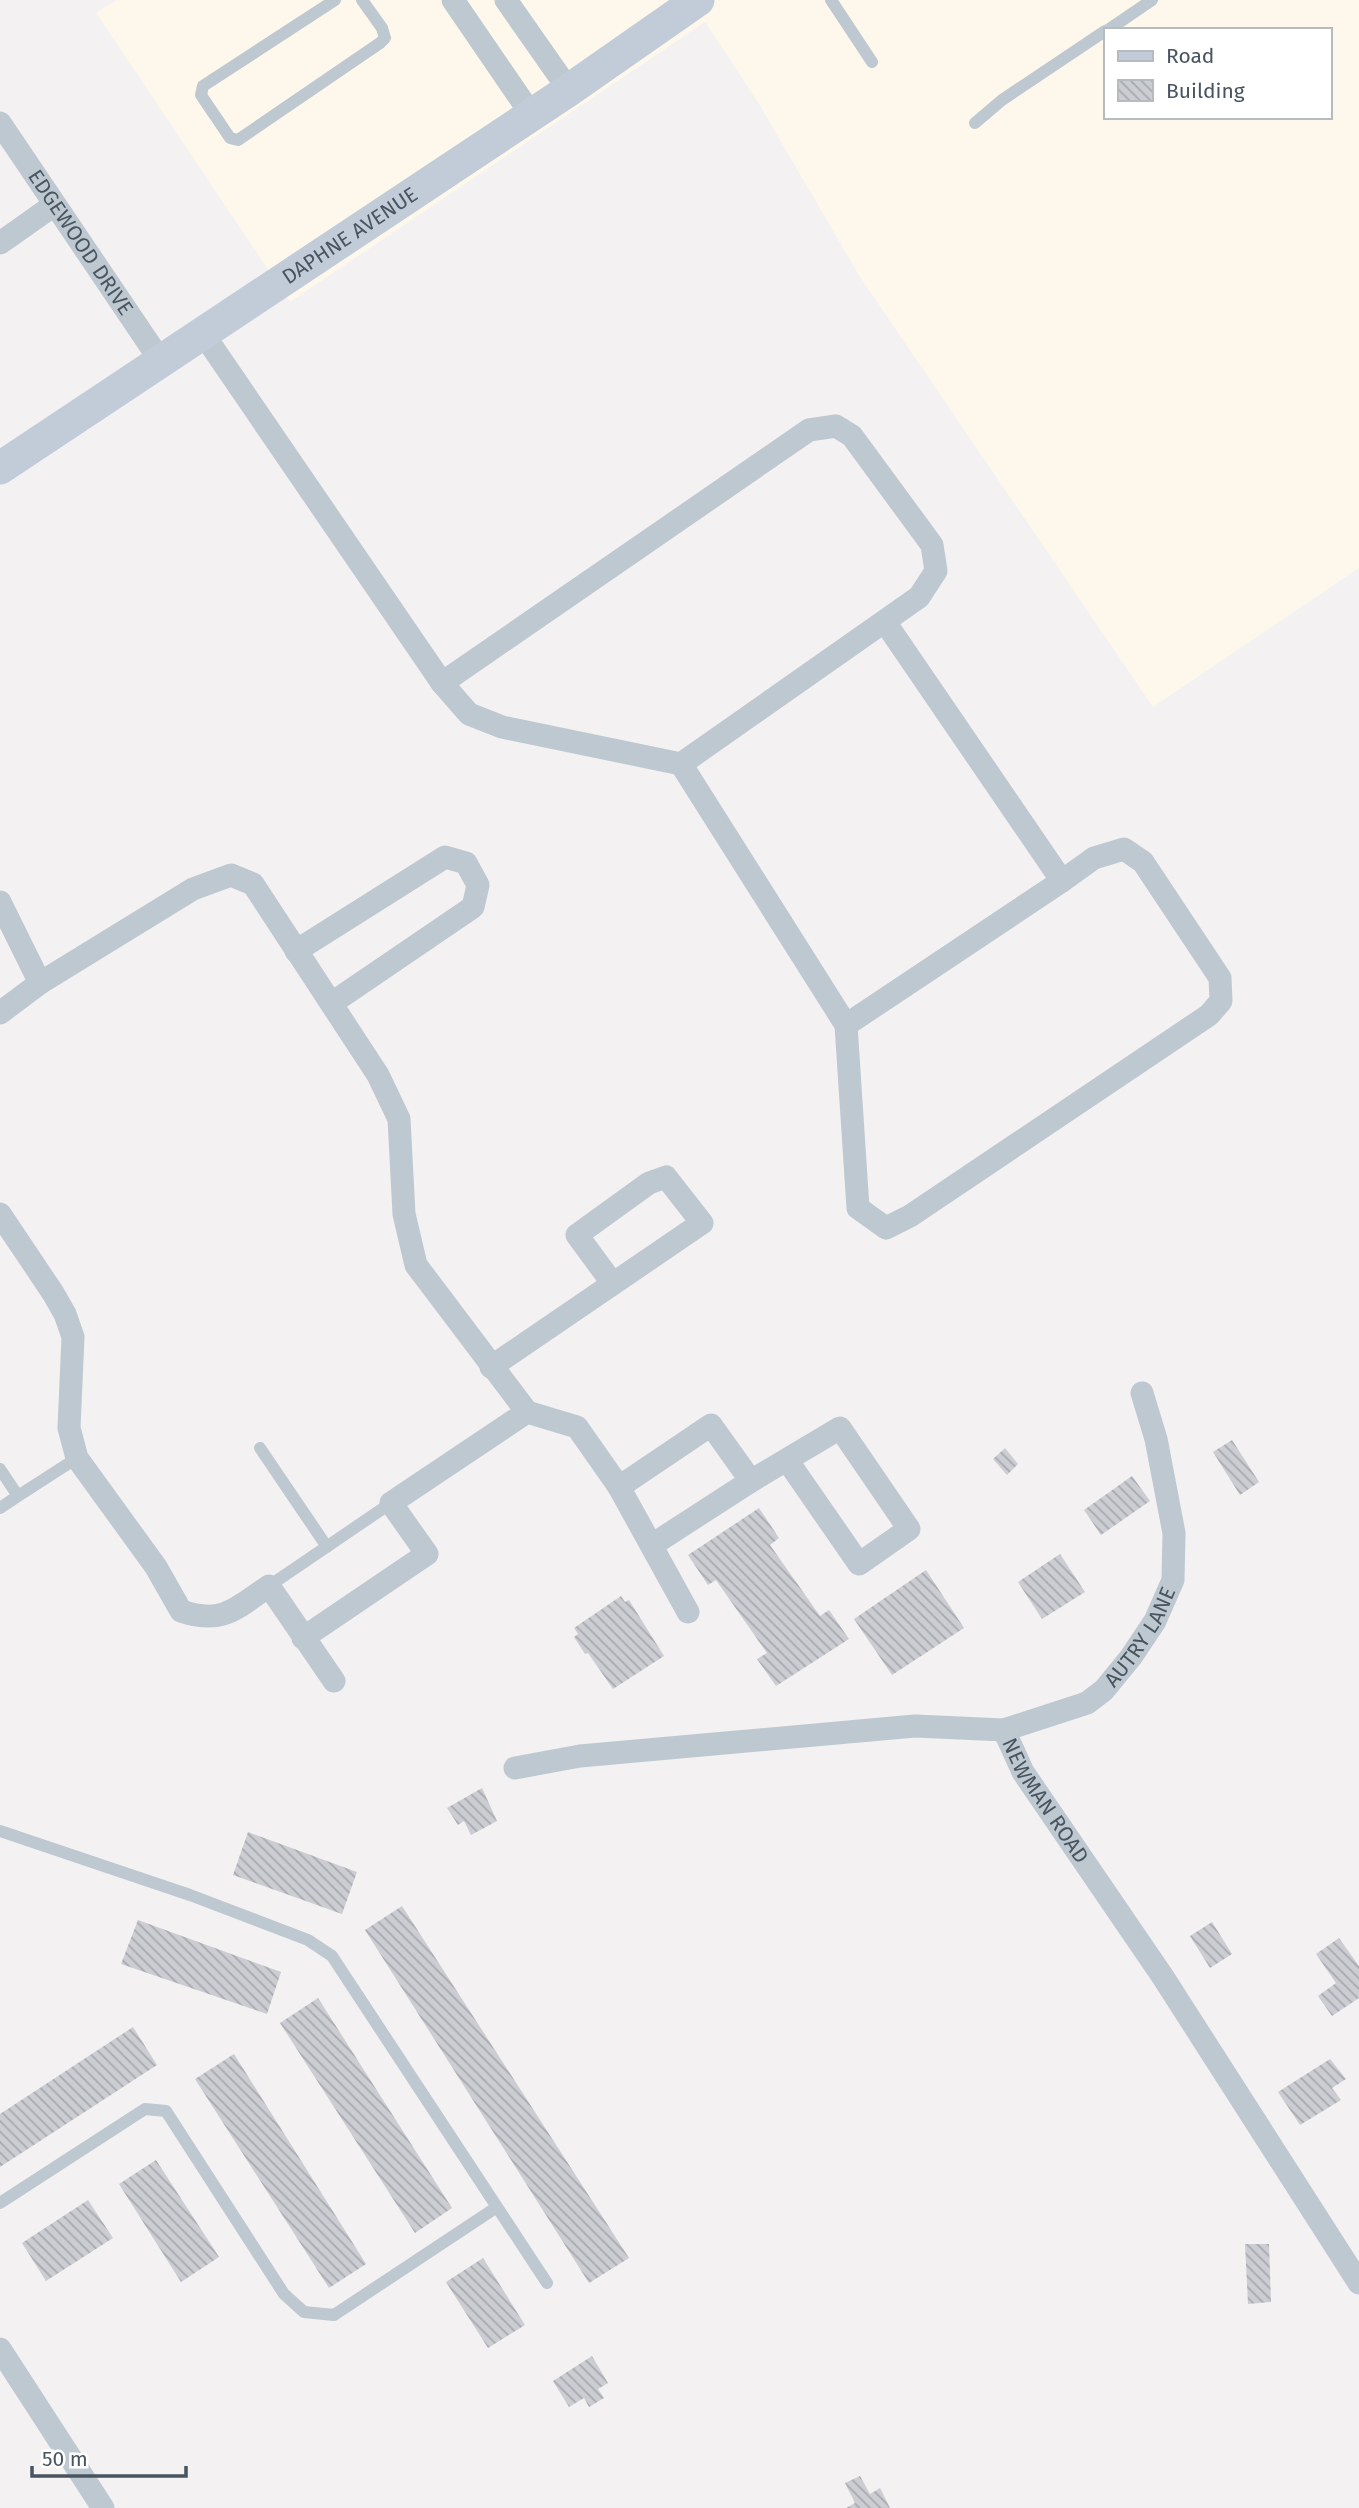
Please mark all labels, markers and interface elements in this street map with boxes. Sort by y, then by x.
legend [1104,28,1331,119]
text: Road [1166,43,1214,69]
text: Building [1166,78,1245,104]
street label: EDGEWOOD DRIVE [22,165,139,320]
street label: DAPHNE AVENUE [277,181,423,290]
street label: AUTRY LANE [1099,1583,1181,1692]
street label: NEWMAN ROAD [996,1734,1095,1868]
scale bar [32,2434,186,2478]
text: 50 m [42,2446,88,2472]

